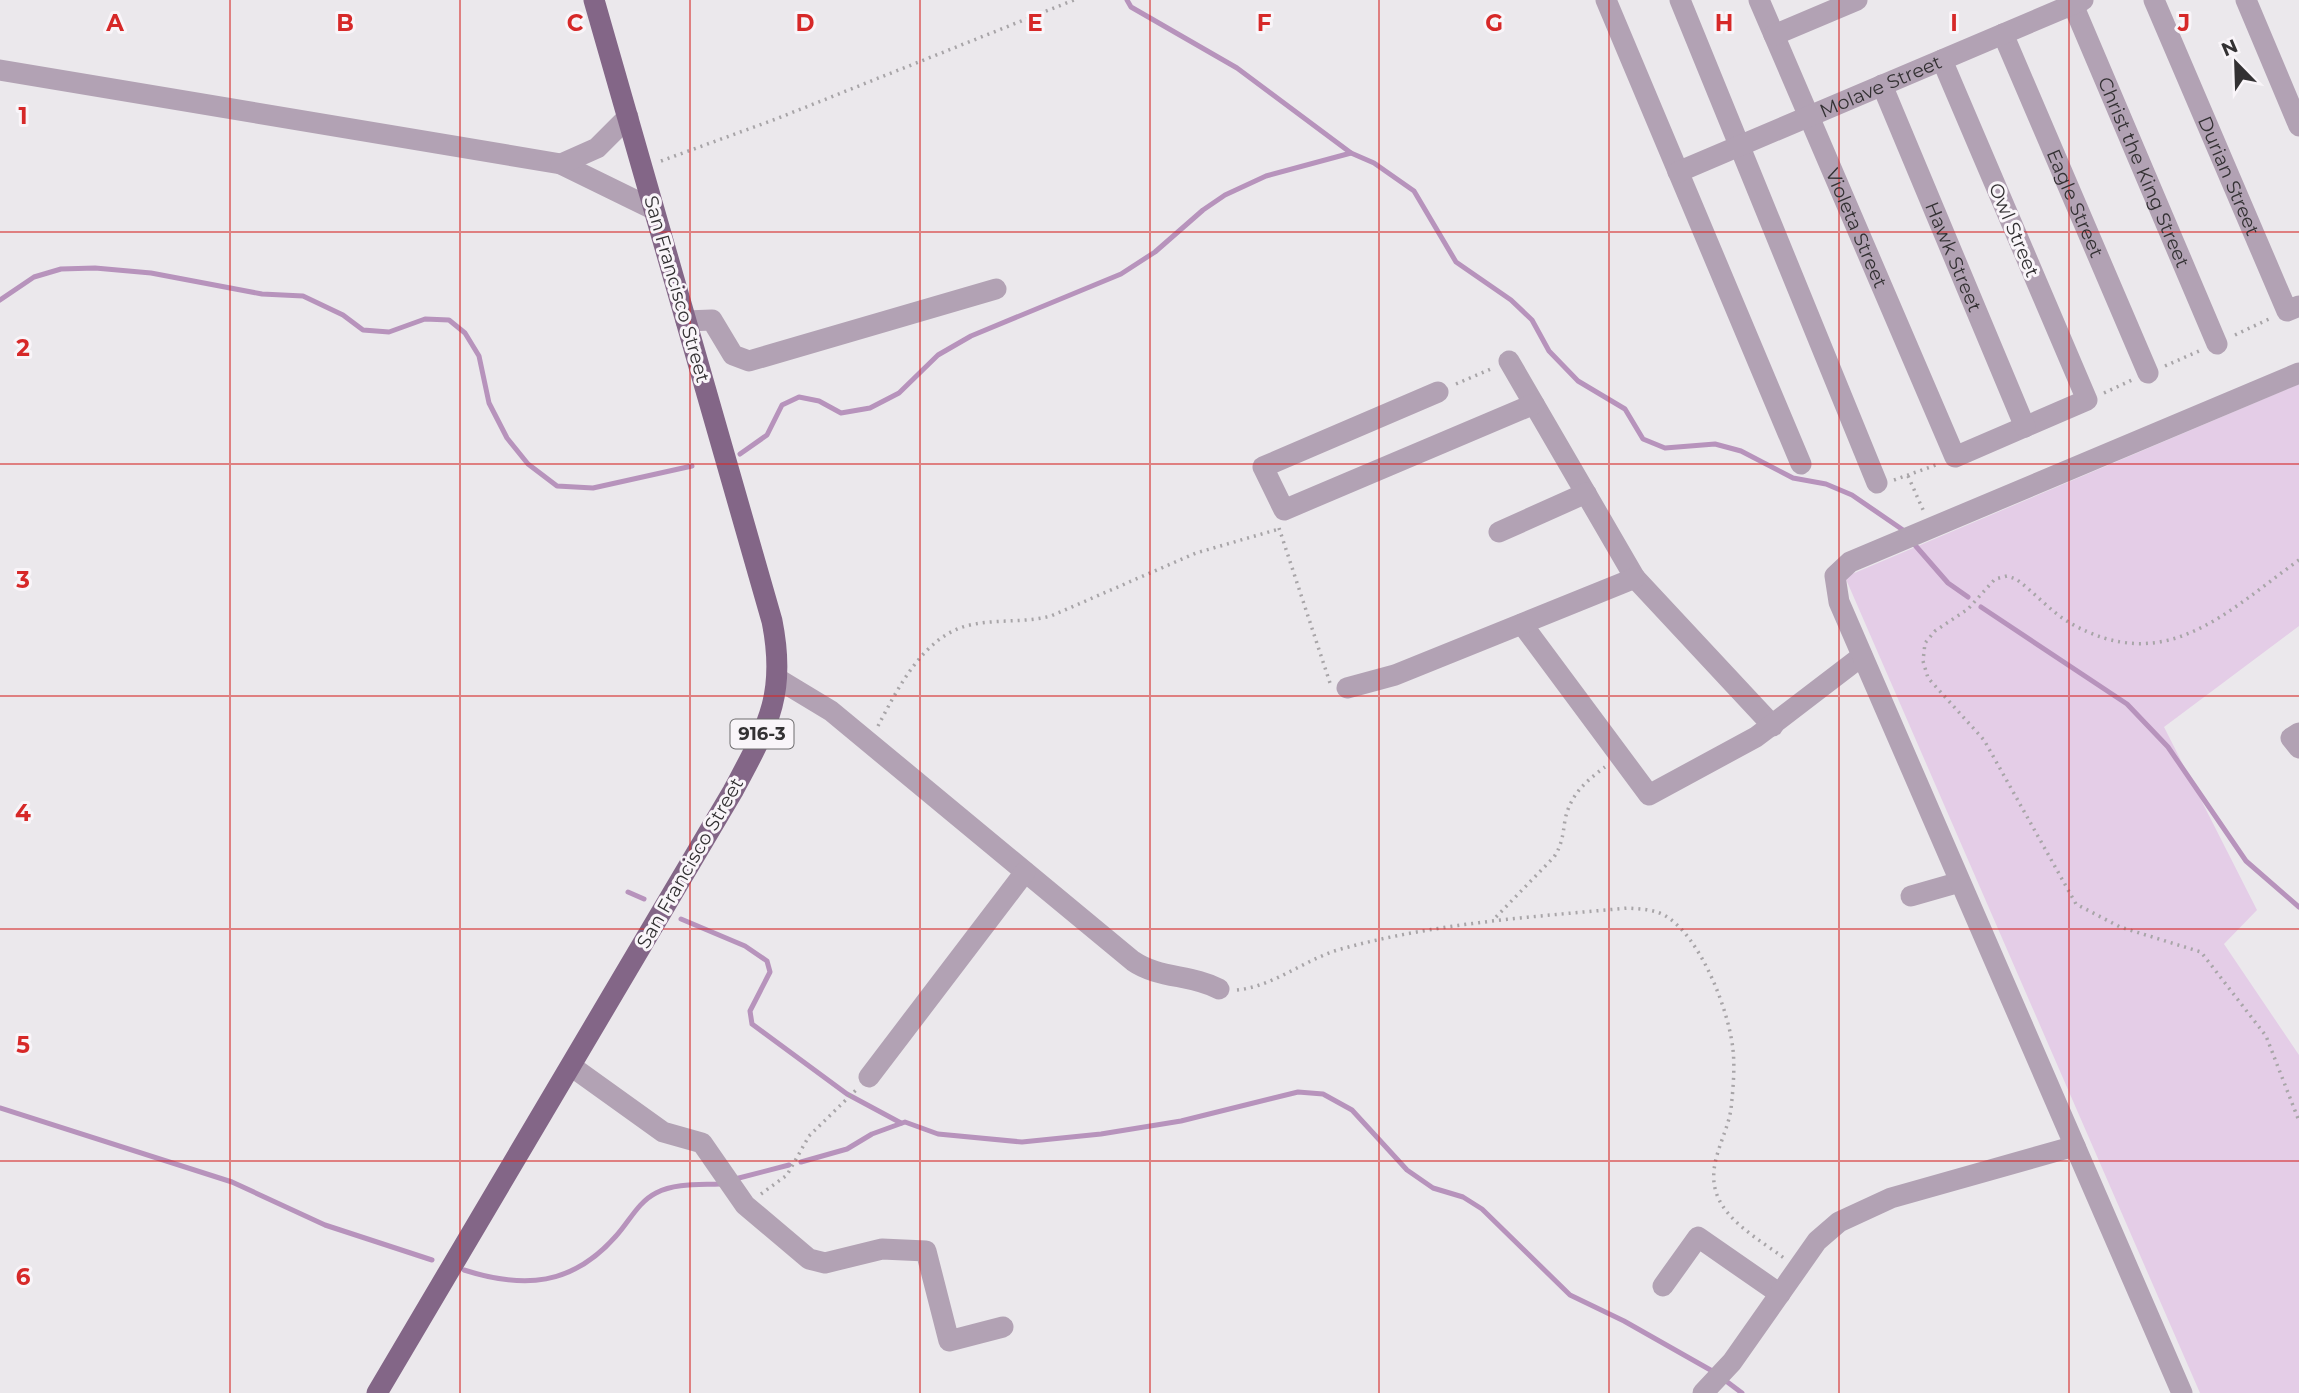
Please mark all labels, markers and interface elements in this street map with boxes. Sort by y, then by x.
text: A [105,9,124,37]
text: B [336,9,354,37]
text: C [567,9,584,37]
text: D [796,9,815,37]
text: E [1027,9,1043,37]
text: F [1257,9,1272,37]
text: G [1485,9,1503,37]
text: H [1715,9,1733,37]
text: I [1950,9,1958,37]
text: J [2177,9,2190,37]
north arrow [2201,28,2271,98]
text: N [2218,34,2241,61]
street label: Molave Street [1816,50,1945,122]
street label: Christ the King Street [2093,73,2195,271]
text: 1 [18,102,28,130]
street label: Durian Street [2193,112,2265,239]
street label: Eagle Street [2042,145,2109,261]
street label: Violeta Street [1821,165,1893,291]
street label: Owl Street [1984,179,2044,281]
street label: San Francisco Street [639,193,715,385]
street label: Hawk Street [1921,198,1987,315]
text: 2 [16,334,30,362]
text: 3 [15,566,30,594]
road number: 916-3 [730,720,794,748]
street label: San Francisco Street [632,773,748,952]
text: 4 [15,799,31,827]
text: 5 [16,1031,30,1059]
text: 6 [16,1263,31,1291]

